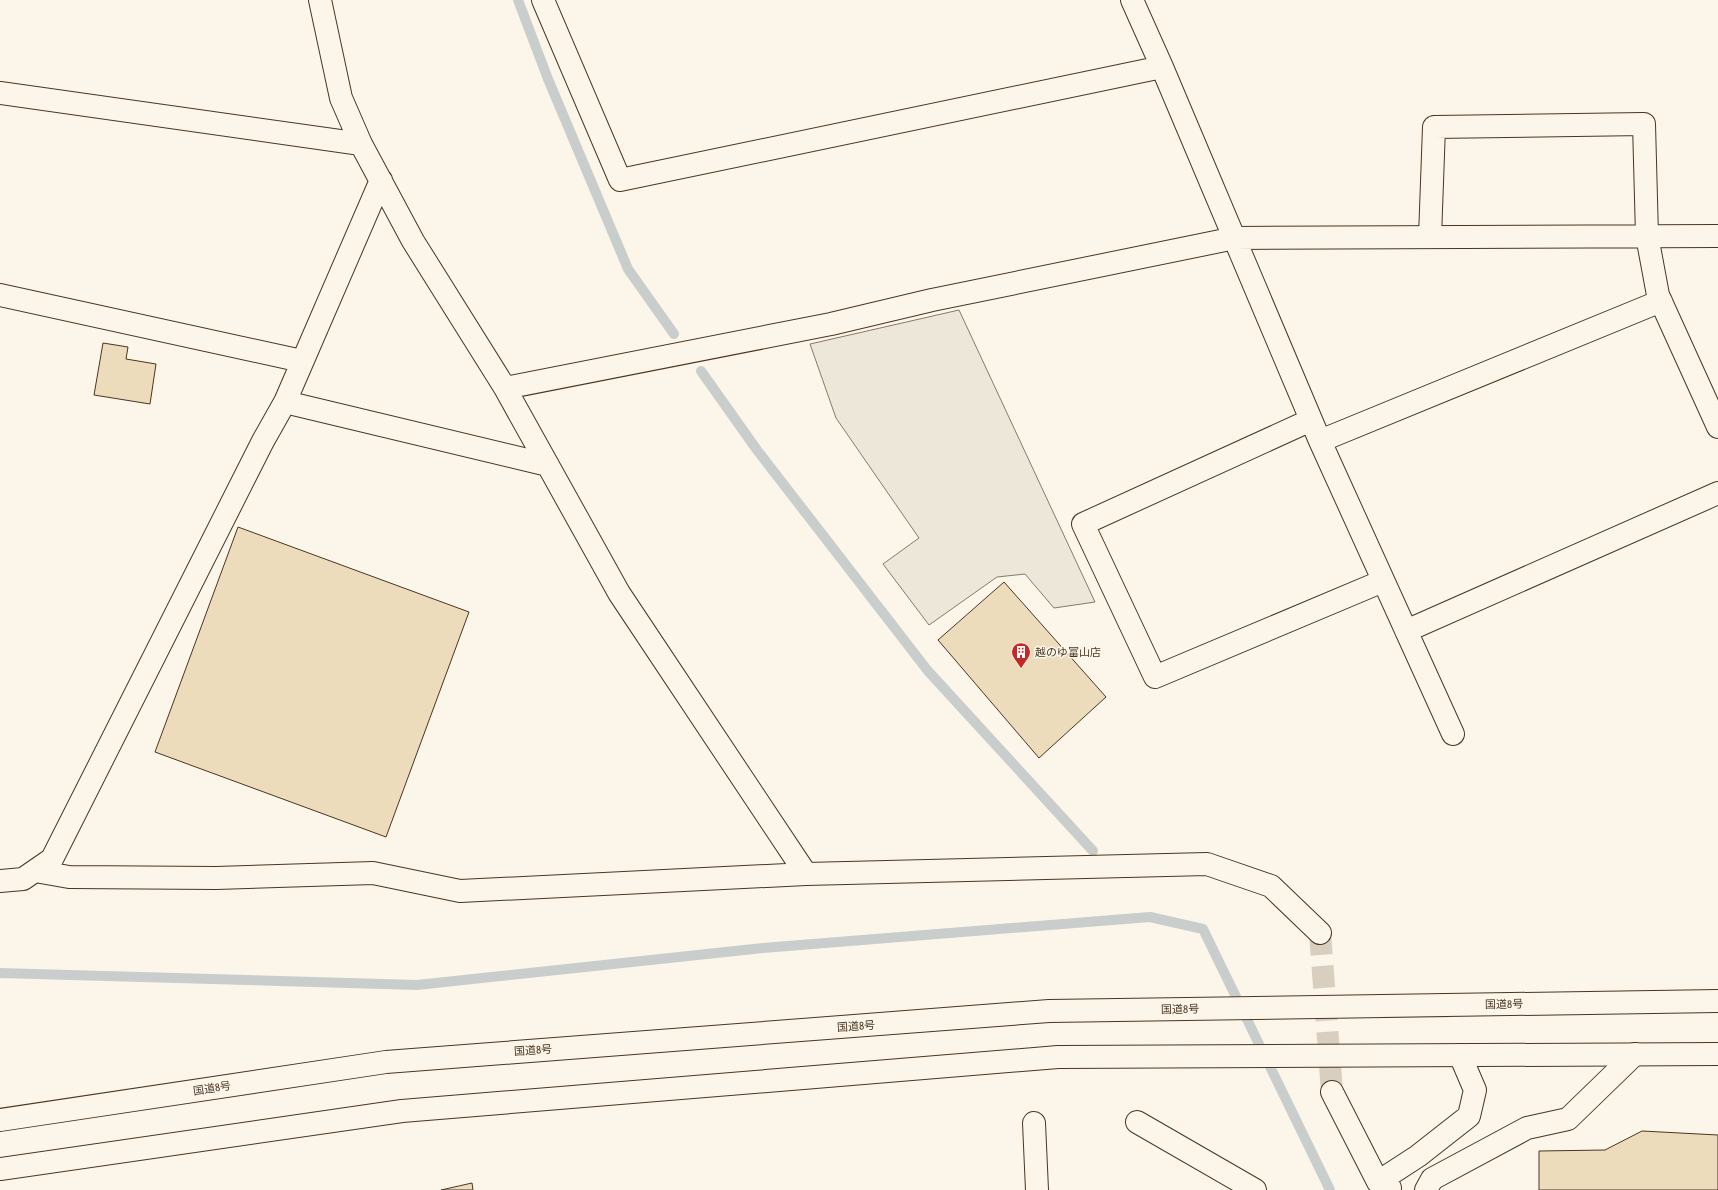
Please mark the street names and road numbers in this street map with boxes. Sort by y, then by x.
street label: 国道8号 [1485,998,1523,1010]
street label: 国道8号 [1161,1003,1199,1015]
street label: 国道8号 [837,1019,875,1033]
street label: 国道8号 [514,1043,552,1057]
street label: 国道8号 [192,1079,232,1097]

